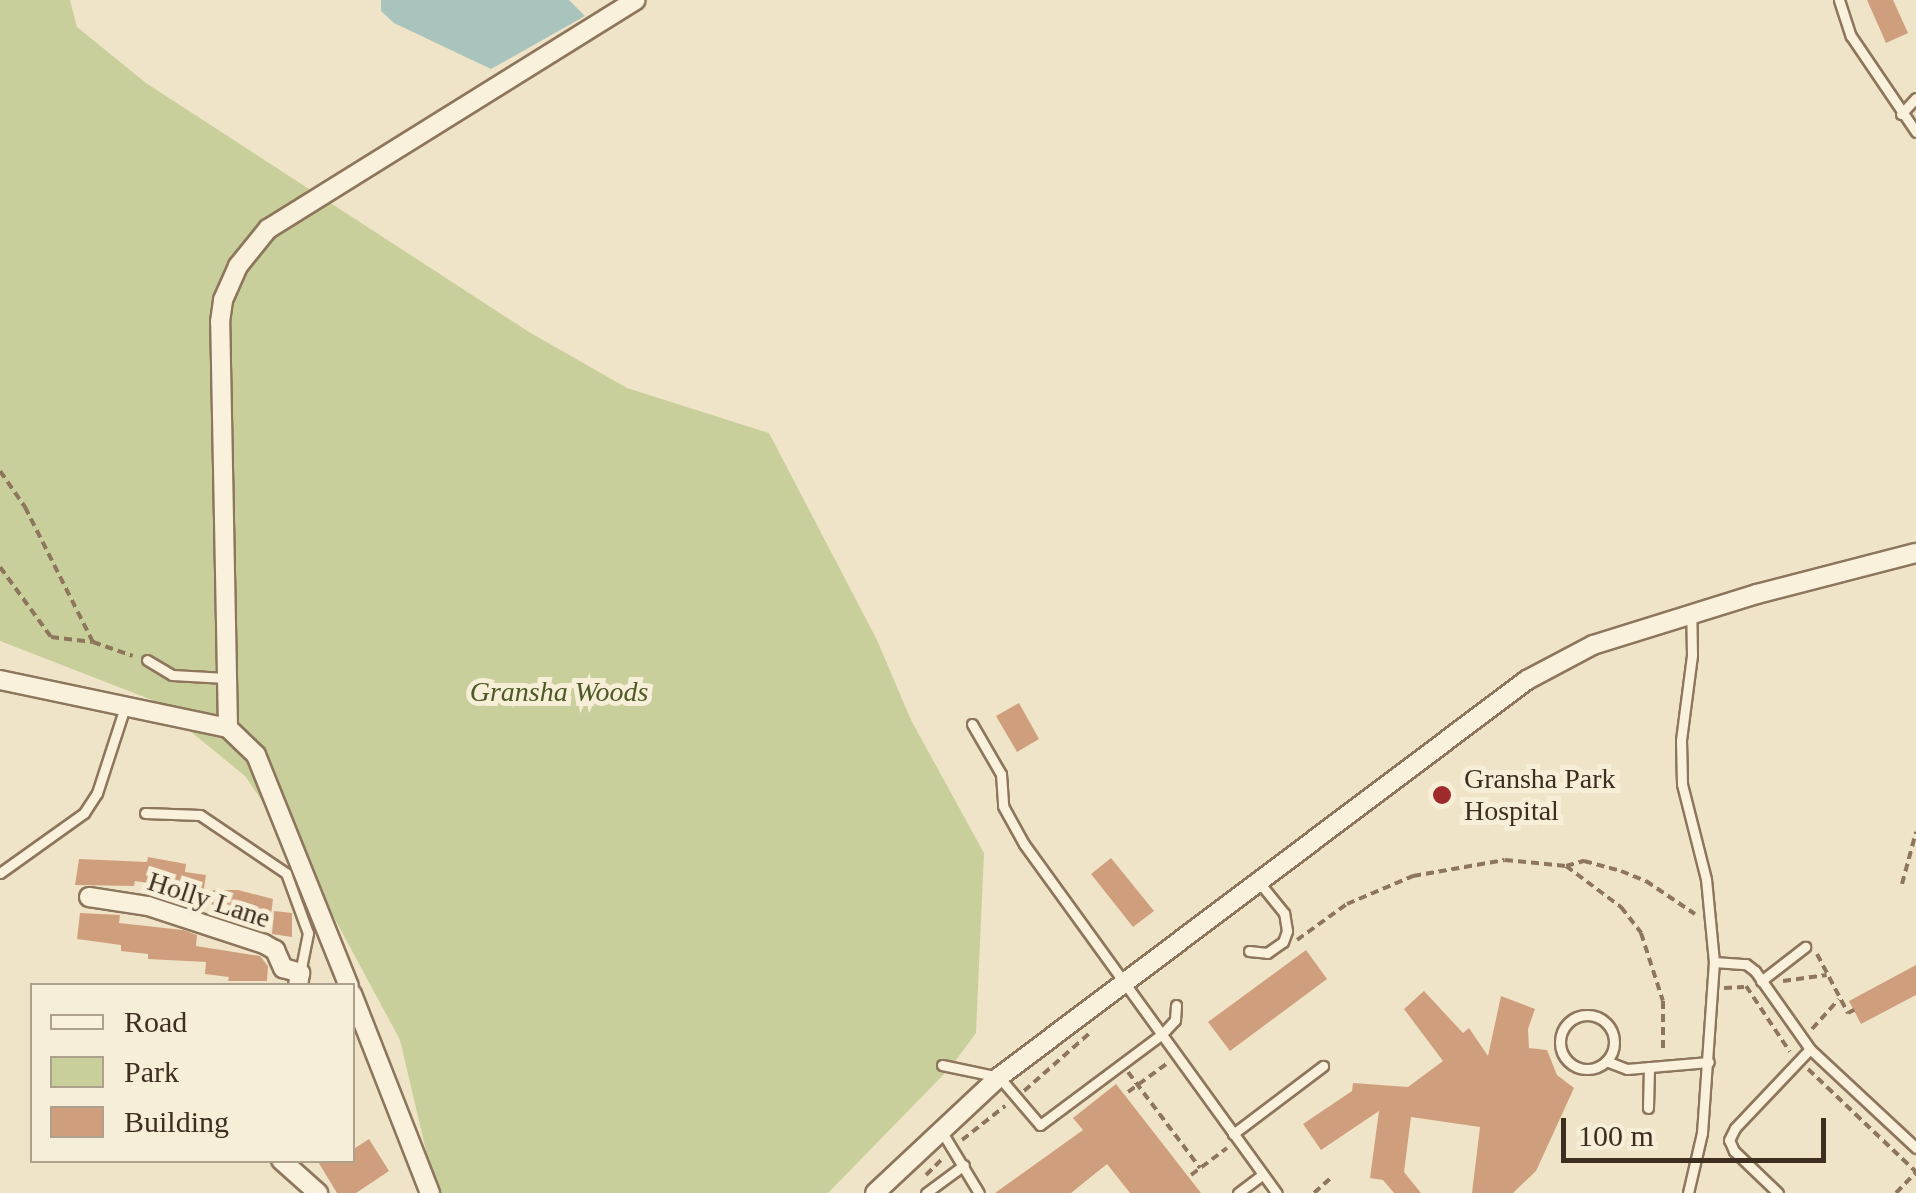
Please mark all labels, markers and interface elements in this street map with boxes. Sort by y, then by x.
park label: Gransha Woods [470,675,648,709]
place label: Gransha Park Hospital [1464,762,1616,828]
marker: Gransha Park Hospital [1429,782,1455,808]
street label: Holly Lane [144,864,274,936]
legend [30,983,355,1163]
text: Road [124,1005,187,1038]
text: Park [124,1055,179,1088]
scale bar [1566,1098,1831,1160]
text: Building [124,1105,229,1138]
text: 100 m [1578,1119,1654,1152]

